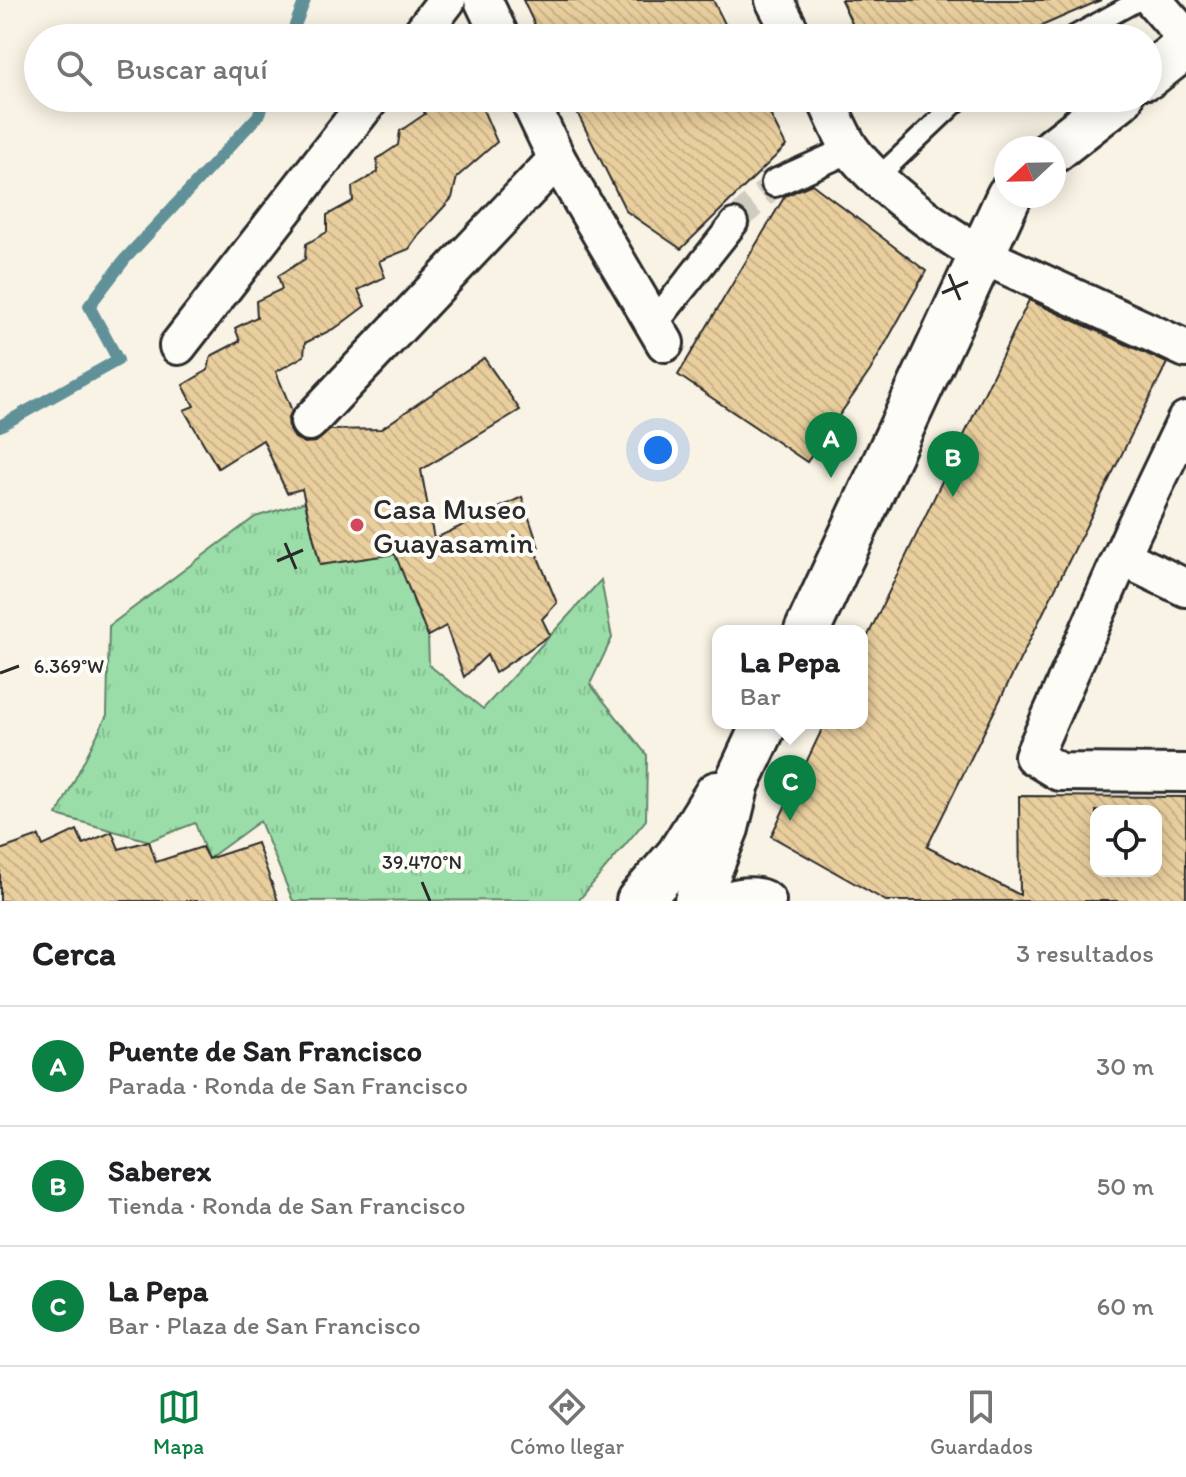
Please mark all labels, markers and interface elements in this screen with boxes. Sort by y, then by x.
search box [24,24,1162,112]
icon: search [52,46,96,90]
text: Buscar aquí [116,50,268,87]
north arrow [994,136,1066,208]
pin: A [805,412,857,478]
your location [638,430,678,470]
pin: B [927,431,979,497]
place label: Casa Museo Guayasamin [373,490,534,561]
marker: Casa Museo Guayasamin [348,516,366,534]
popup [712,625,868,729]
text: La Pepa [740,643,840,680]
text: 6.369°W [34,654,104,678]
text: Bar [740,680,780,712]
pin: C [764,755,816,821]
map controls [1090,805,1162,877]
button: locate [1090,805,1162,877]
text: 39.470°N [382,850,462,874]
text: Cerca [32,933,116,974]
text: 3 resultados [1016,937,1154,969]
text: Puente de San Francisco [108,1032,422,1069]
text: A [50,1050,66,1082]
text: 30 m [1096,1050,1154,1082]
text: Parada · Ronda de San Francisco [108,1069,468,1101]
text: Saberex [108,1152,211,1189]
text: B [50,1170,66,1202]
text: 50 m [1097,1170,1154,1202]
text: Tienda · Ronda de San Francisco [108,1189,466,1221]
text: La Pepa [108,1272,208,1309]
text: C [50,1290,66,1322]
text: 60 m [1097,1290,1154,1322]
text: Bar · Plaza de San Francisco [108,1309,421,1341]
tab: Mapa [153,1385,204,1460]
tab: Cómo llegar [510,1385,624,1460]
tab: Guardados [930,1385,1033,1460]

